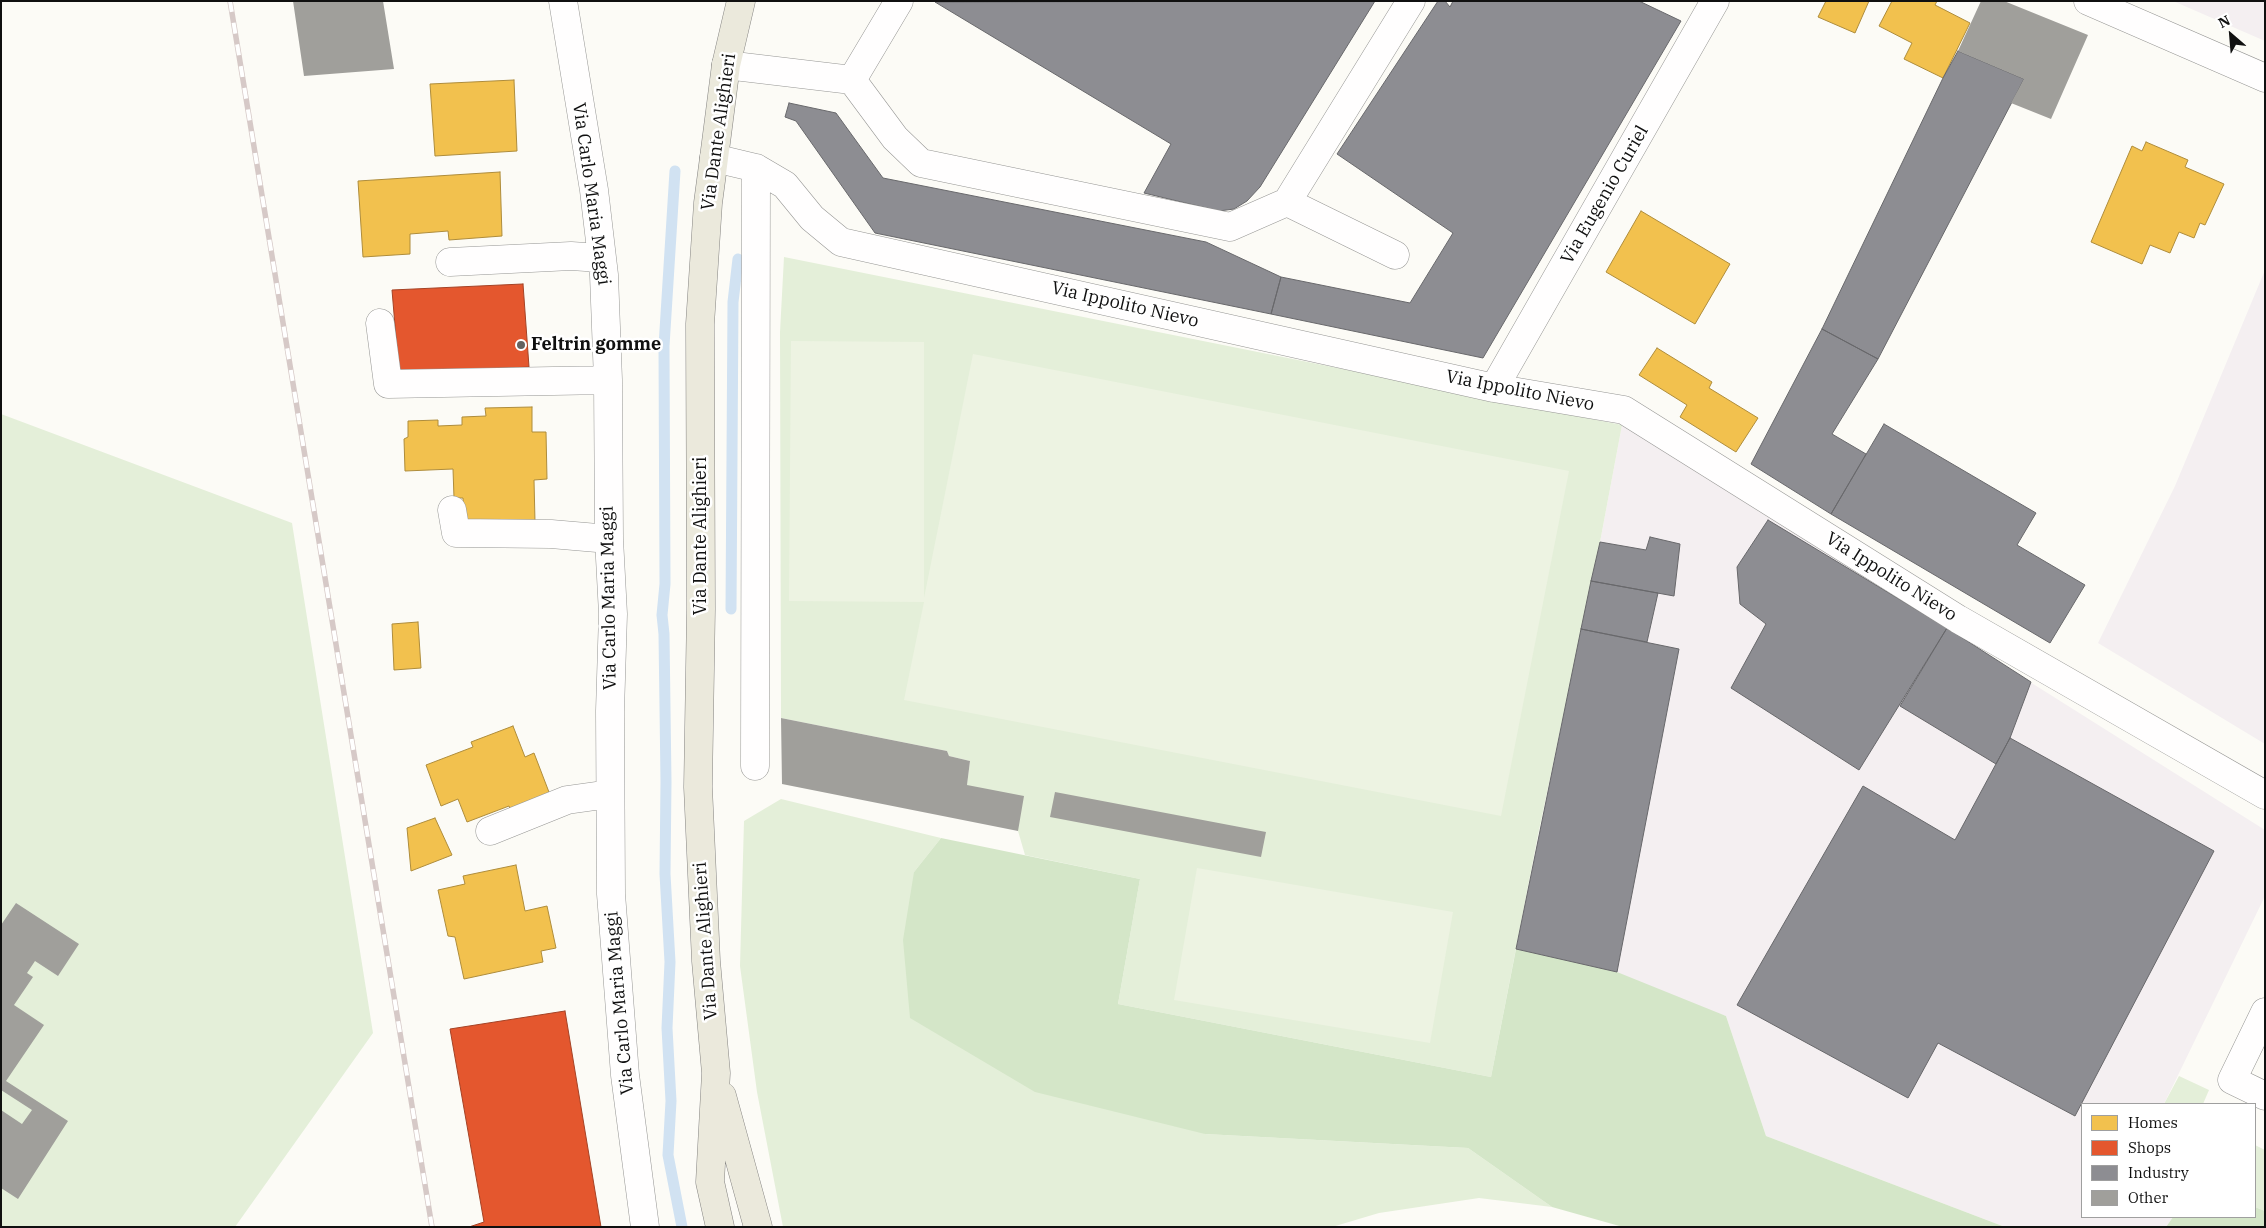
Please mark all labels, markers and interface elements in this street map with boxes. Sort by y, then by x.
north arrow [2206,10,2256,60]
text: N [2215,11,2233,32]
street label: Via Dante Alighieri [697,52,741,212]
street label: Via Carlo Maria Maggi [567,101,615,287]
street label: Via Eugenio Curiel [1557,122,1653,268]
street label: Via Ippolito Nievo [1049,278,1201,332]
place label: Feltrin gomme [531,334,661,356]
marker: Feltrin gomme [515,339,527,351]
street label: Via Ippolito Nievo [1444,366,1596,416]
street label: Via Dante Alighieri [690,457,712,615]
street label: Via Carlo Maria Maggi [597,506,621,690]
street label: Via Ippolito Nievo [1821,528,1961,626]
street label: Via Dante Alighieri [690,861,722,1021]
street label: Via Carlo Maria Maggi [601,910,639,1096]
legend [2081,1103,2256,1218]
text: Homes [2128,1113,2178,1132]
text: Shops [2128,1138,2171,1157]
text: Industry [2128,1163,2189,1182]
text: Other [2128,1188,2168,1207]

